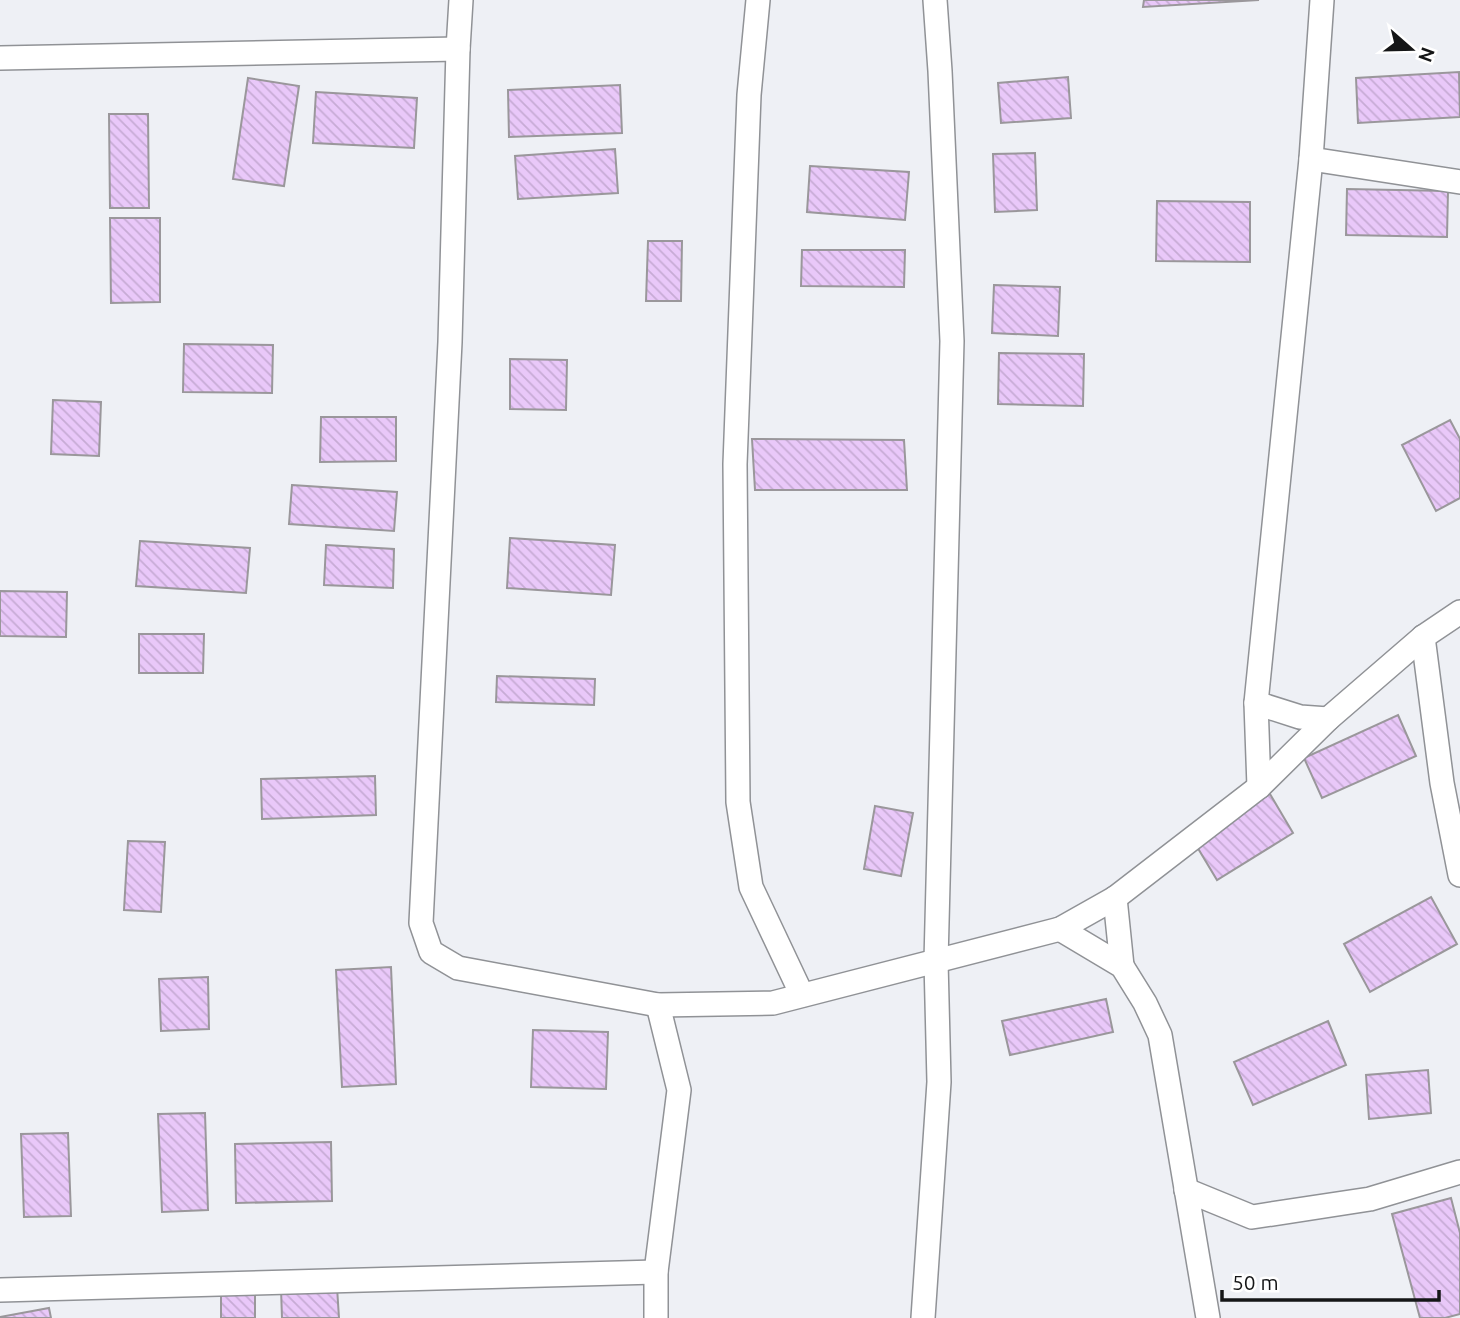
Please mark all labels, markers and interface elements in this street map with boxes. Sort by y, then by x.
north arrow [1376,14,1446,84]
text: N [1414,44,1440,65]
scale bar [1222,1258,1439,1302]
text: 50 m [1232,1270,1279,1294]

